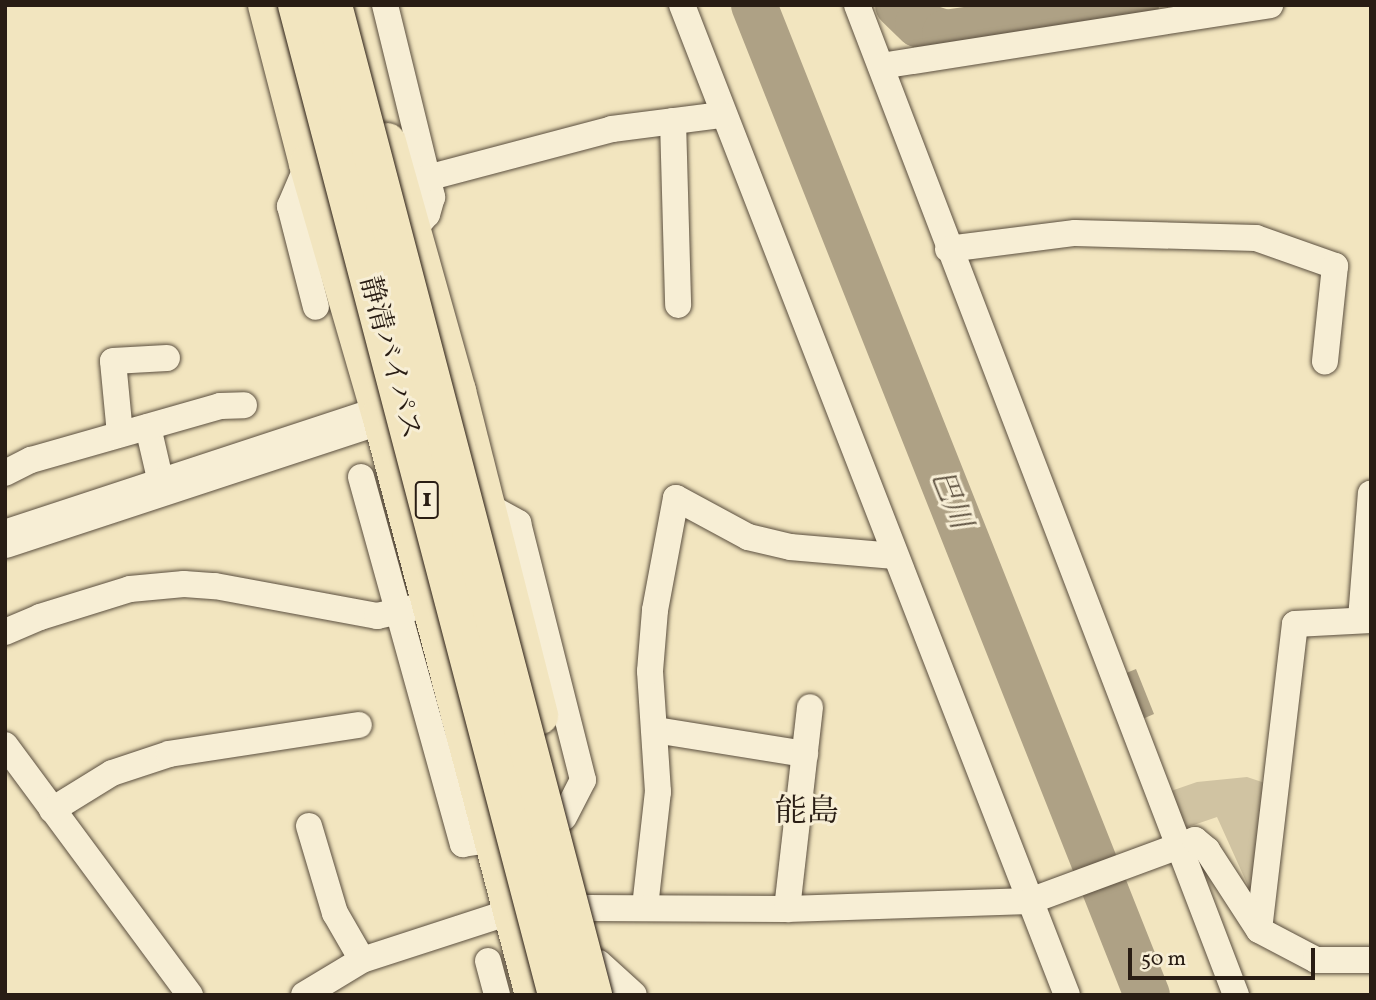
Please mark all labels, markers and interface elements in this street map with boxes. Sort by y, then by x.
street label: 静清バイパス [351,273,427,443]
water label: 巴川 [922,465,978,535]
road number: 1 [415,478,439,522]
district label: 能島 [775,794,839,832]
scale bar [1131,934,1318,978]
text: 50 m [1141,945,1186,974]

